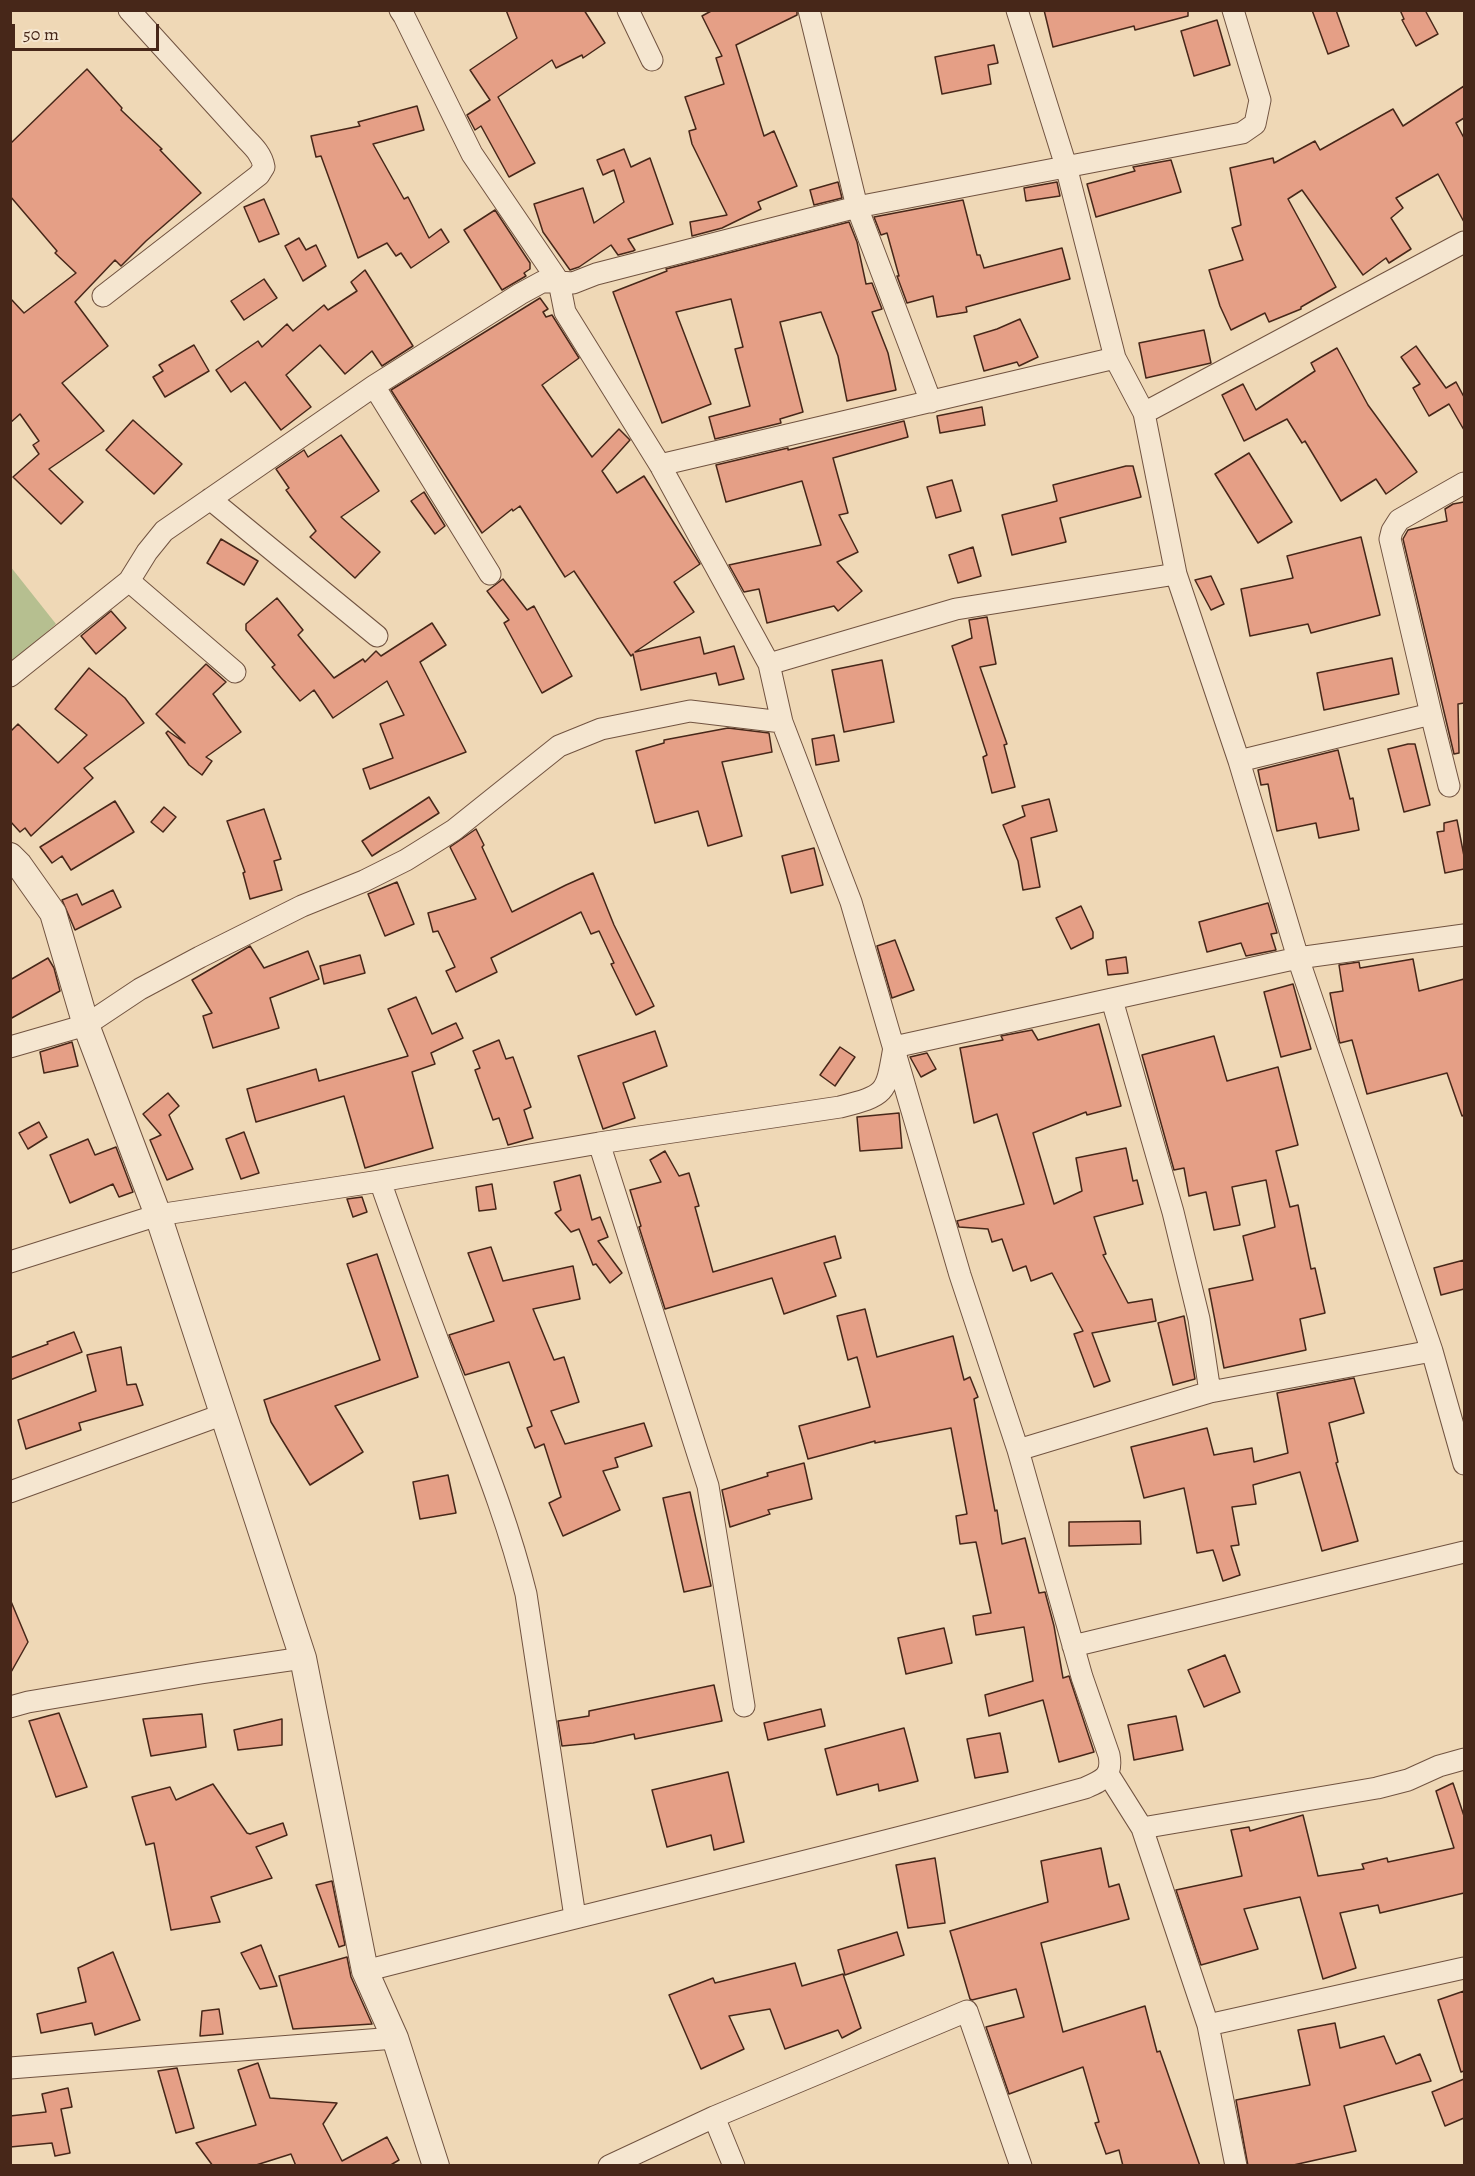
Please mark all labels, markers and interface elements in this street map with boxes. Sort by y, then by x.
scale bar [15,12,162,50]
text: 50 m [23,22,59,46]

